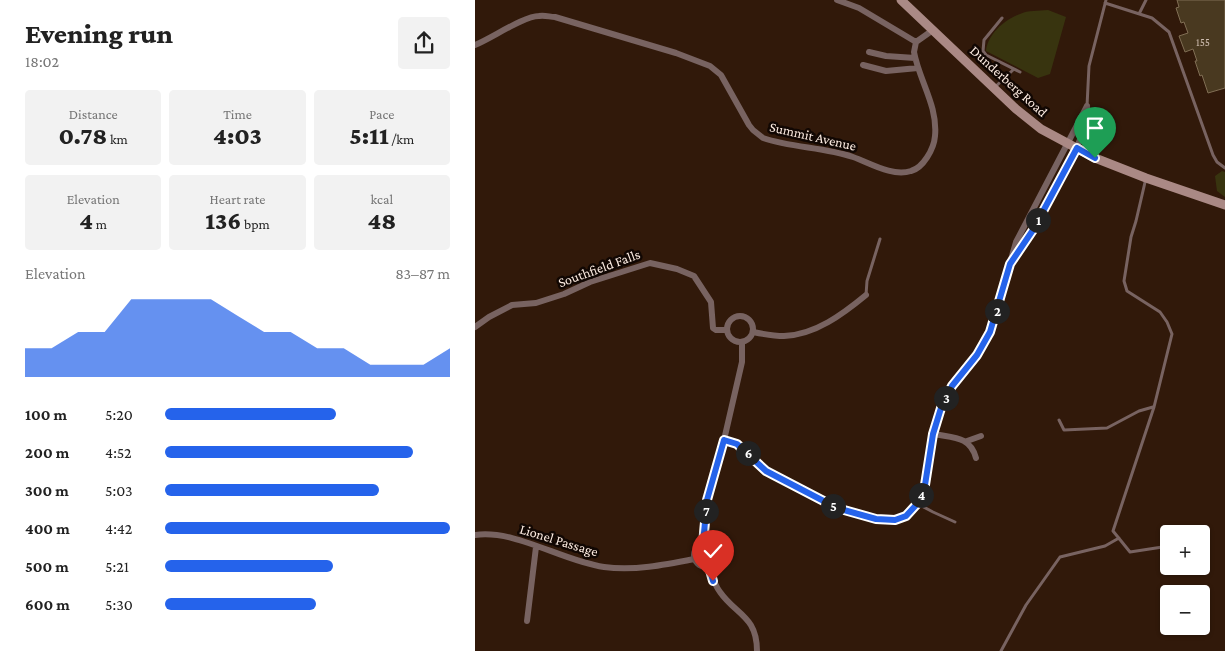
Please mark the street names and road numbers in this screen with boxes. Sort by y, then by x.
street label: Dunderberg Road [967,42,1051,120]
street label: Summit Avenue [768,118,858,154]
street label: Southfield Falls [556,246,642,290]
street label: Lionel Passage [518,520,600,560]

